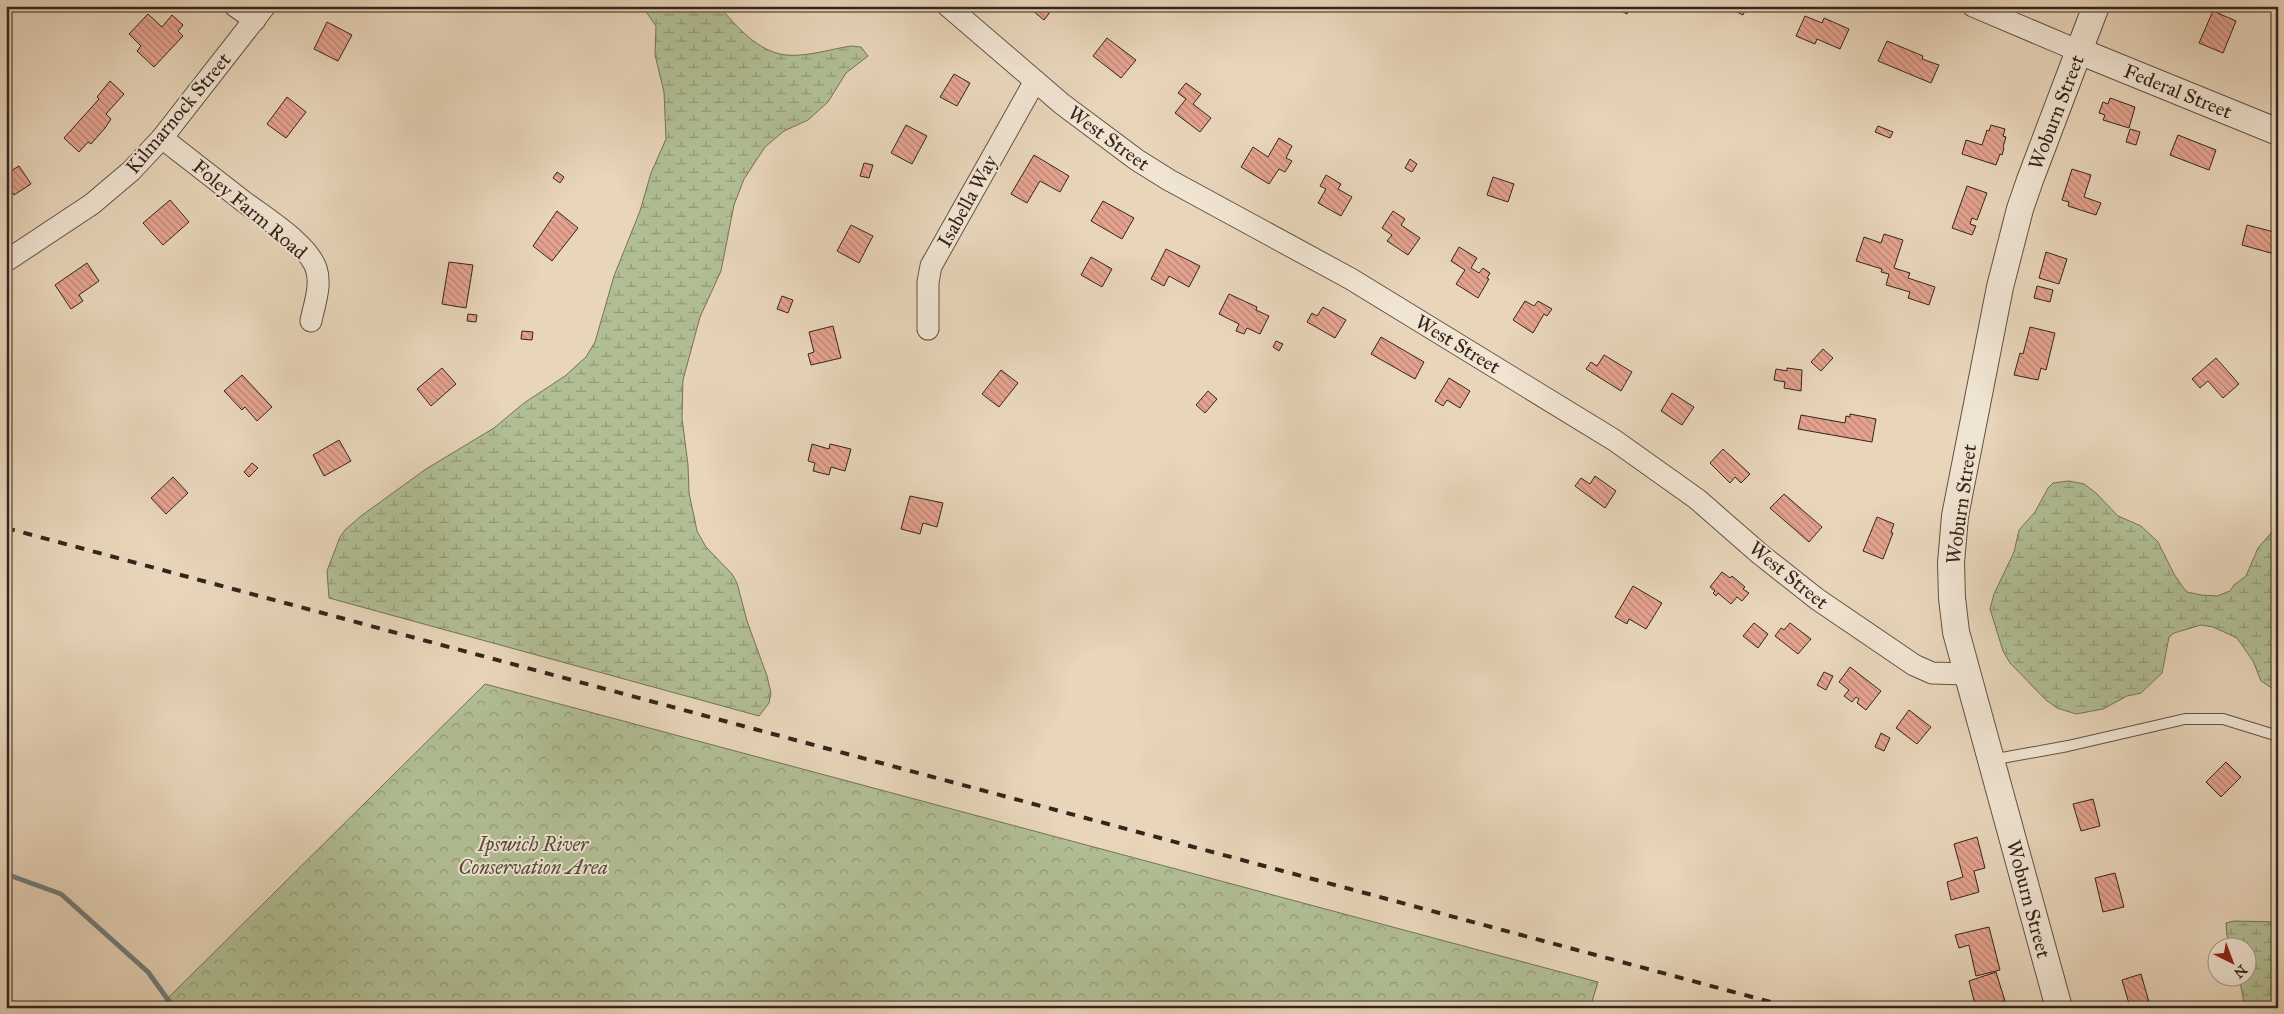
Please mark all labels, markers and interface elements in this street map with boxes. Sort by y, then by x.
street label: Kilmarnock Street [120,48,236,178]
street label: Woburn Street [2023,51,2089,173]
street label: Federal Street [2120,58,2236,124]
street label: West Street [1064,100,1154,176]
street label: Isabella Way [932,150,1002,251]
street label: Foley Farm Road [188,154,312,264]
street label: West Street [1411,309,1505,379]
street label: Woburn Street [1941,442,1981,566]
street label: West Street [1745,536,1833,614]
park label: Ipswich River Conservation Area [458,832,608,879]
street label: Woburn Street [2002,837,2056,961]
north arrow [2206,936,2256,986]
text: N [2230,961,2250,982]

